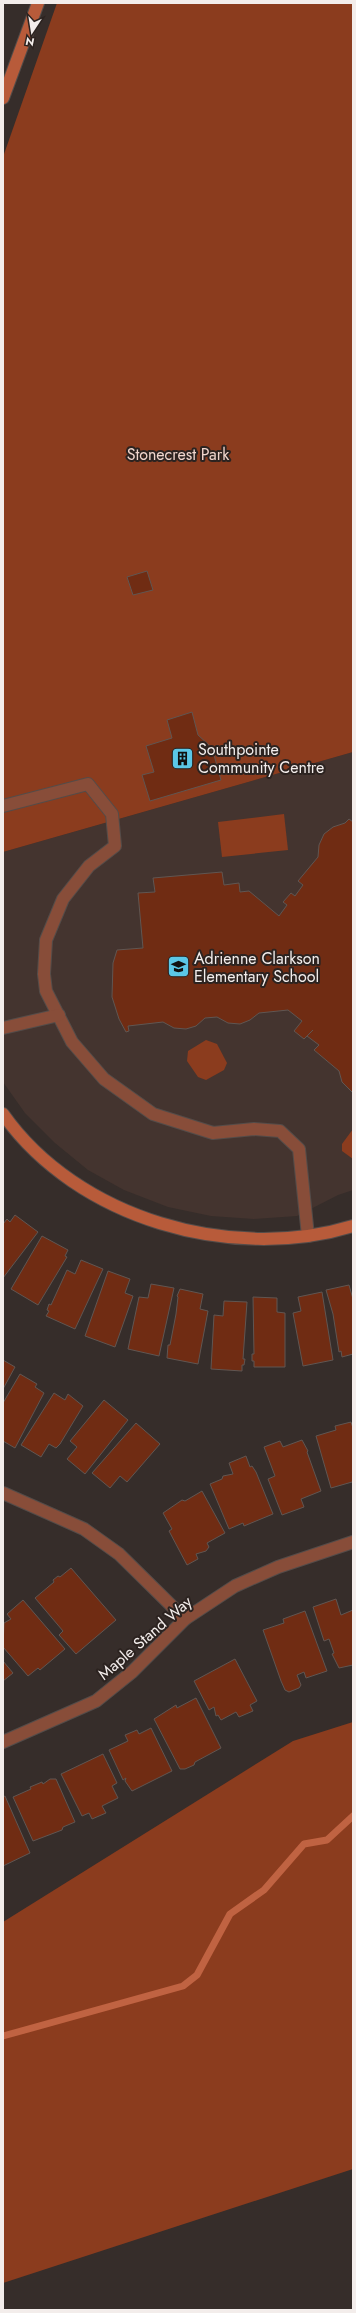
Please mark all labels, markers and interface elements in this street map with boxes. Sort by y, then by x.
north arrow [12,12,52,52]
text: N [24,33,36,51]
park label: Stonecrest Park [127,443,230,466]
place label: Southpointe Community Centre [198,738,324,779]
building icon: Southpointe Community Centre [169,745,195,771]
place label: Adrienne Clarkson Elementary School [194,947,320,988]
school or university icon: Adrienne Clarkson Elementary School [165,954,191,980]
street label: Maple Stand Way [93,1590,198,1685]

